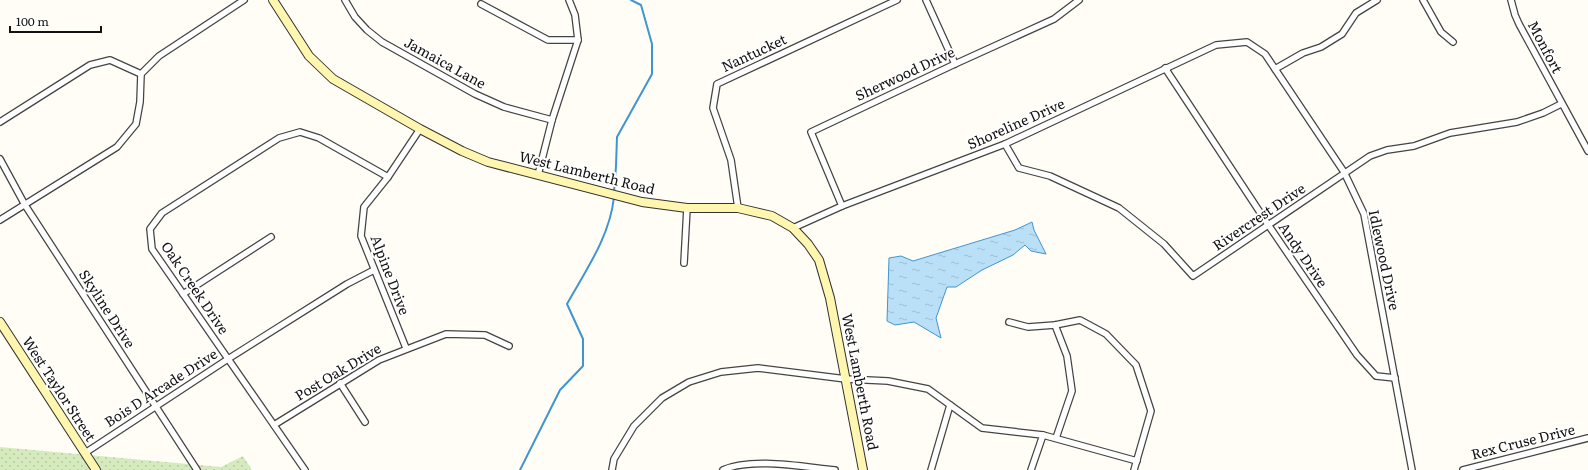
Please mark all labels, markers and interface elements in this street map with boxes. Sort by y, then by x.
scale bar [10,8,101,34]
text: 100 m [16,12,49,30]
street label: Monfort [1524,17,1568,77]
street label: Nantucket [718,28,790,76]
street label: Jamaica Lane [401,31,490,93]
street label: Sherwood Drive [852,41,958,105]
street label: Shoreline Drive [964,93,1067,153]
street label: West Lamberth Road [517,145,658,199]
street label: Rivercrest Drive [1208,178,1309,255]
street label: Idlewood Drive [1365,208,1405,312]
street label: Andy Drive [1275,218,1333,291]
street label: Alpine Drive [367,232,415,318]
street label: Oak Creek Drive [157,237,234,338]
street label: Skyline Drive [75,265,141,352]
street label: West Lamberth Road [838,312,884,452]
street label: West Taylor Street [18,332,102,445]
street label: Post Oak Drive [291,337,384,405]
street label: Bois D Arcade Drive [100,343,221,431]
street label: Rex Cruse Drive [1469,418,1577,464]

